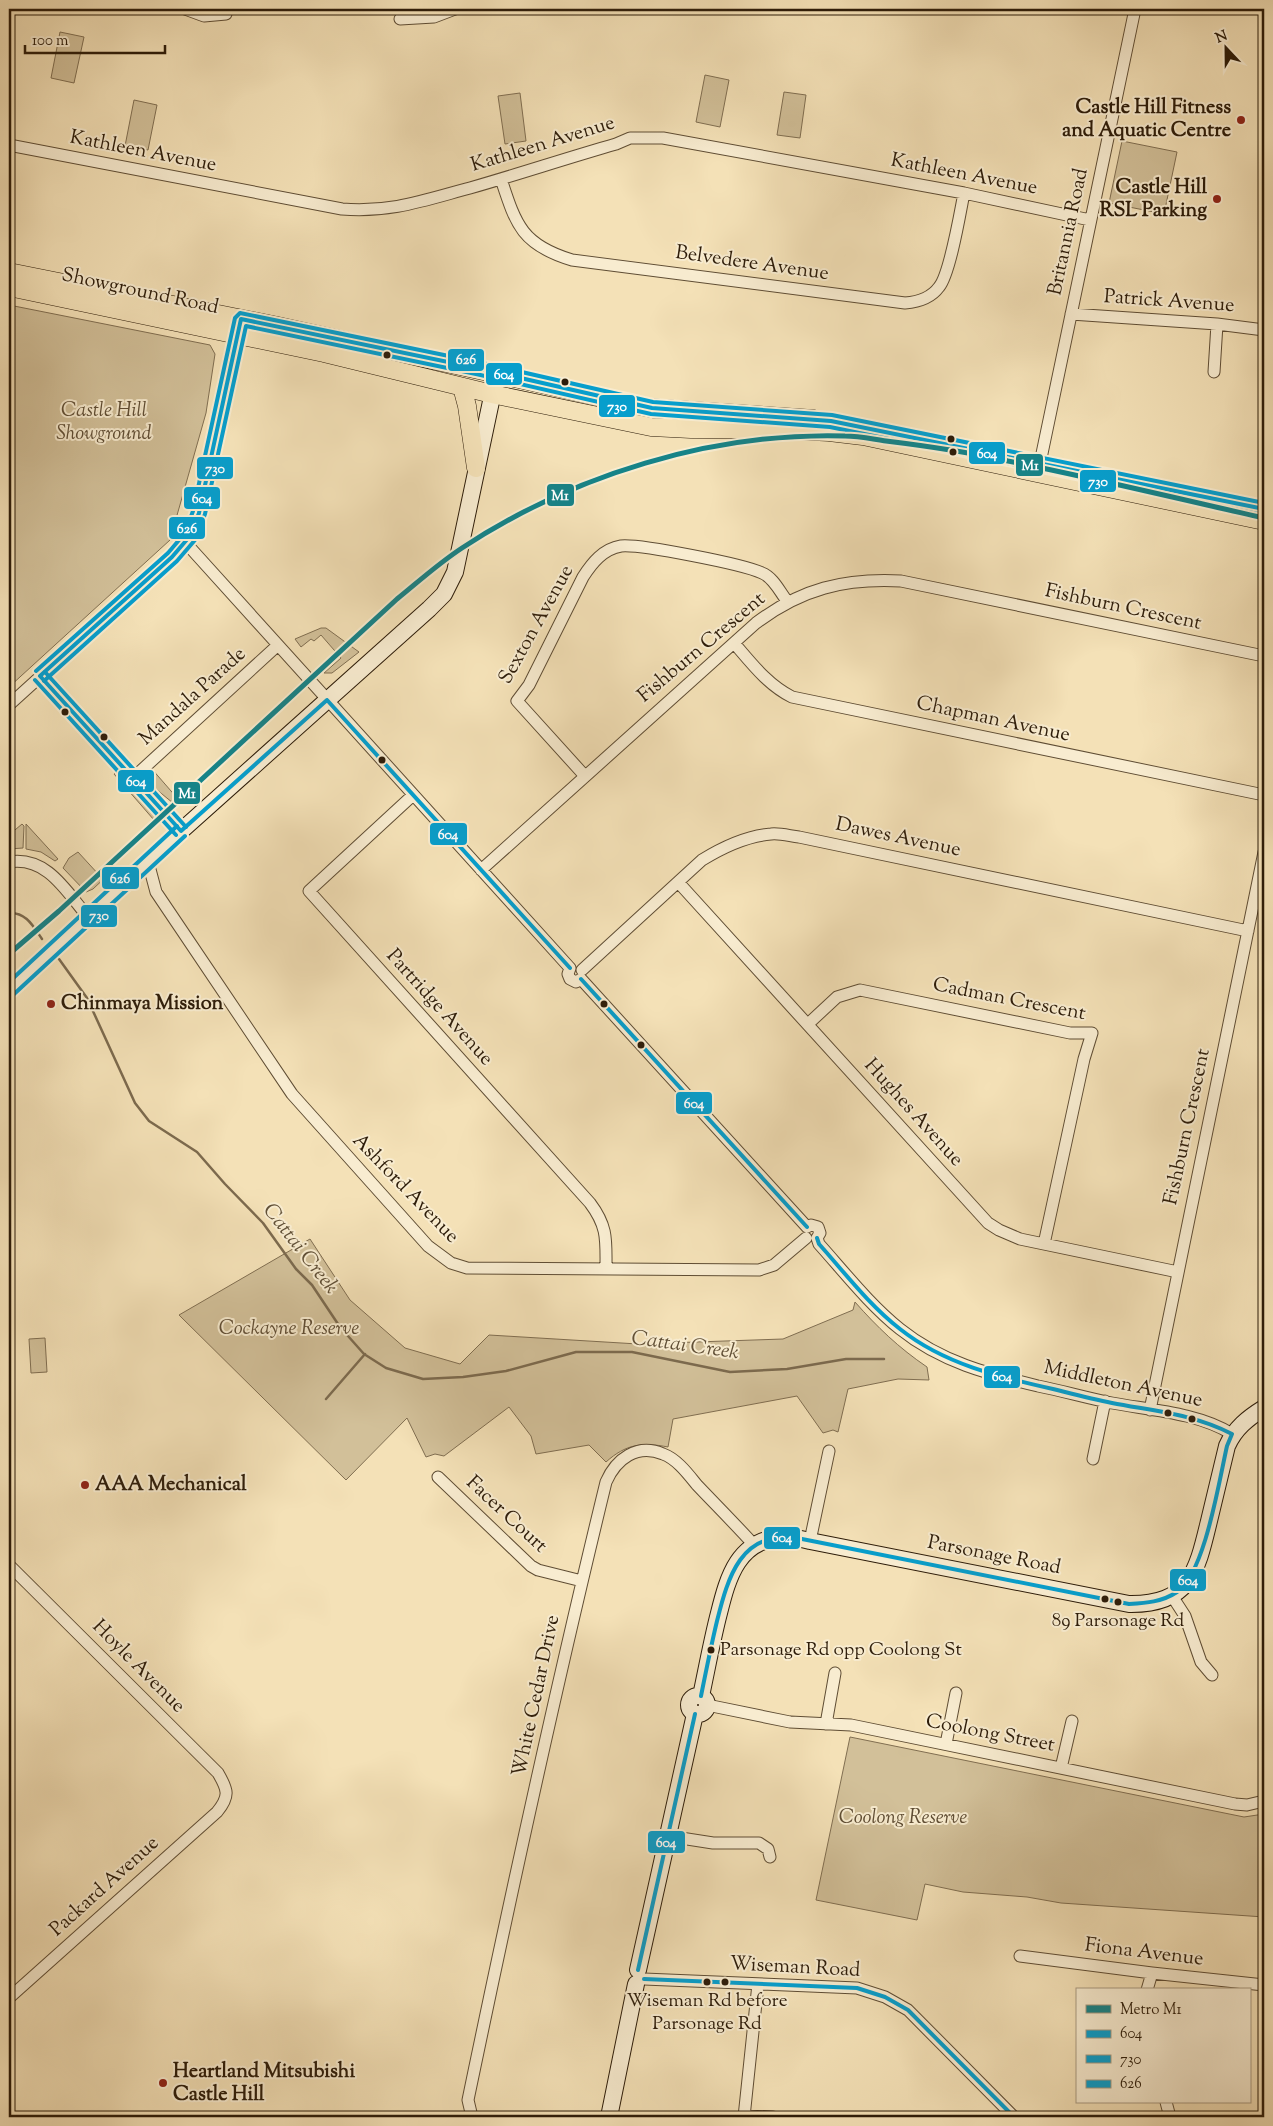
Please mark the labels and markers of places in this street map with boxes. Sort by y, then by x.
place label: Castle Hill Fitness and Aquatic Centre [1062,94,1231,146]
marker: Castle Hill Fitness and Aquatic Centre [1235,114,1247,126]
place label: Castle Hill RSL Parking [1099,174,1207,226]
marker: Castle Hill RSL Parking [1211,193,1223,205]
unlabelled marker [382,350,392,360]
unlabelled marker [560,377,570,387]
unlabelled marker [946,434,956,444]
unlabelled marker [948,447,958,457]
unlabelled marker [60,707,70,717]
unlabelled marker [99,732,109,742]
unlabelled marker [377,755,387,765]
place label: Chinmaya Mission [61,990,224,1019]
marker: Chinmaya Mission [45,998,57,1010]
unlabelled marker [599,999,609,1009]
unlabelled marker [636,1040,646,1050]
unlabelled marker [1163,1408,1173,1418]
unlabelled marker [1187,1414,1197,1424]
place label: AAA Mechanical [95,1471,247,1500]
marker: AAA Mechanical [79,1479,91,1491]
unlabelled marker [1100,1594,1110,1604]
marker: 89 Parsonage Rd [1113,1597,1123,1607]
place label: 89 Parsonage Rd [1052,1608,1184,1635]
place label: Parsonage Rd opp Coolong St [720,1637,962,1664]
marker: Parsonage Rd opp Coolong St [706,1645,716,1655]
marker: Wiseman Rd before Parsonage Rd [702,1977,712,1987]
unlabelled marker [720,1977,730,1987]
place label: Wiseman Rd before Parsonage Rd [626,1988,788,2038]
place label: Heartland Mitsubishi Castle Hill [173,2058,356,2110]
marker: Heartland Mitsubishi Castle Hill [157,2077,169,2089]

